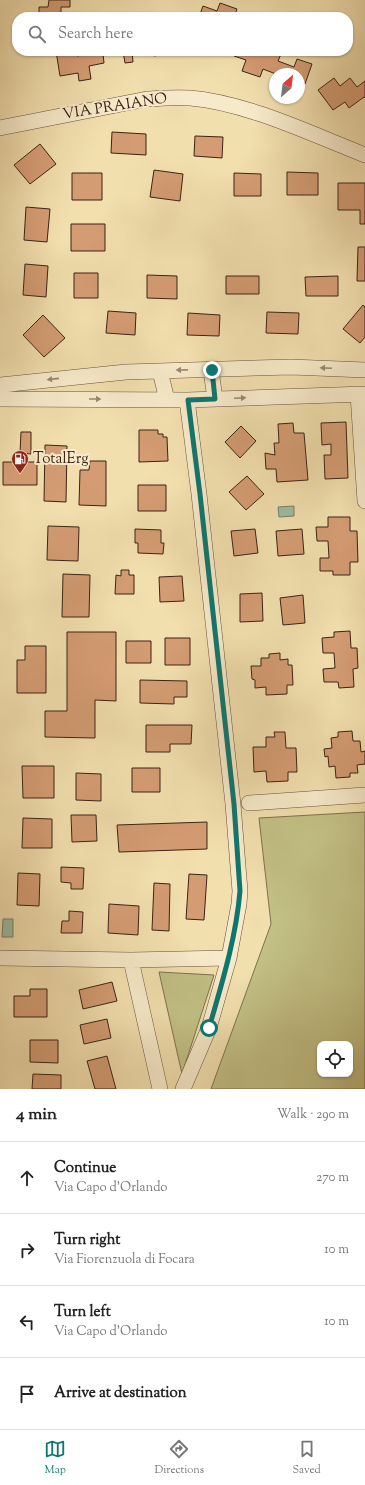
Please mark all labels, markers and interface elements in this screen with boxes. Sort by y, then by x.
search box [12,12,353,56]
icon: search [26,23,48,45]
text: Search here [58,24,133,45]
north arrow [269,68,305,104]
street label: VIA PRAIANO [61,88,169,126]
route end [203,361,221,379]
one-way arrow [320,365,332,372]
one-way arrow [176,367,188,374]
one-way arrow [46,376,59,383]
one-way arrow [234,395,247,401]
one-way arrow [89,396,102,402]
fuel station icon: TotalErg [10,449,30,474]
place label: TotalErg [33,449,89,470]
route start [200,1019,218,1037]
map controls [317,1041,353,1077]
button: locate [317,1041,353,1077]
text: 4 min [16,1103,57,1127]
text: Walk · 290 m [277,1106,349,1124]
text: Continue [54,1158,116,1179]
icon: ahead [16,1167,38,1189]
text: 270 m [316,1169,349,1187]
text: Via Capo d'Orlando [54,1179,167,1197]
text: Turn right [54,1230,120,1251]
icon: right [16,1239,38,1261]
text: 10 m [324,1241,349,1259]
text: Via Fiorenzuola di Focara [54,1251,195,1269]
text: Turn left [54,1302,111,1323]
icon: left [16,1311,38,1333]
text: 10 m [324,1313,349,1331]
text: Via Capo d'Orlando [54,1323,167,1341]
icon: arrive [16,1383,38,1405]
text: Arrive at destination [54,1383,187,1404]
tab: Map [44,1438,66,1478]
tab: Directions [155,1438,204,1478]
tab: Saved [293,1438,321,1478]

